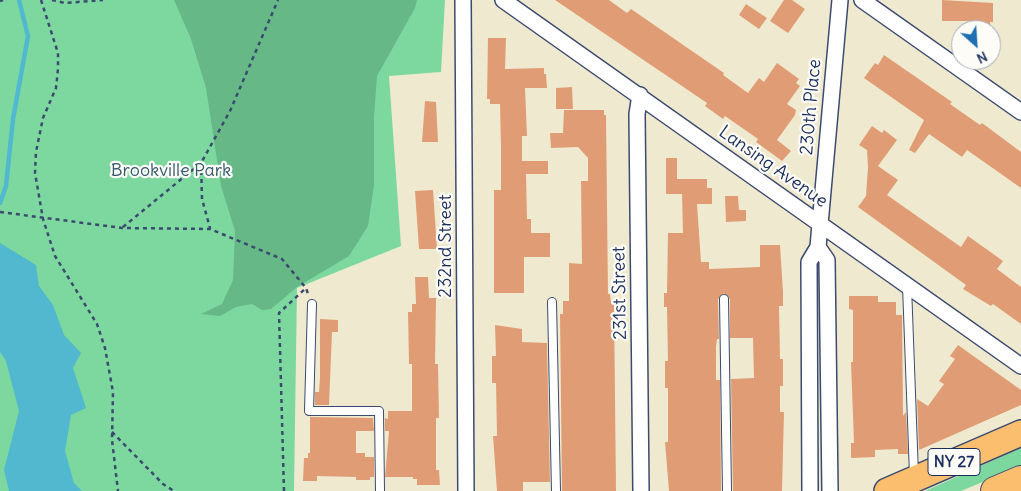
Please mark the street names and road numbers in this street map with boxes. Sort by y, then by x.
street label: 230th Place [796,58,826,156]
street label: Lansing Avenue [715,122,831,212]
street label: 232nd Street [435,194,457,298]
street label: 231st Street [608,246,632,340]
road number: NY 27 [928,448,980,476]

